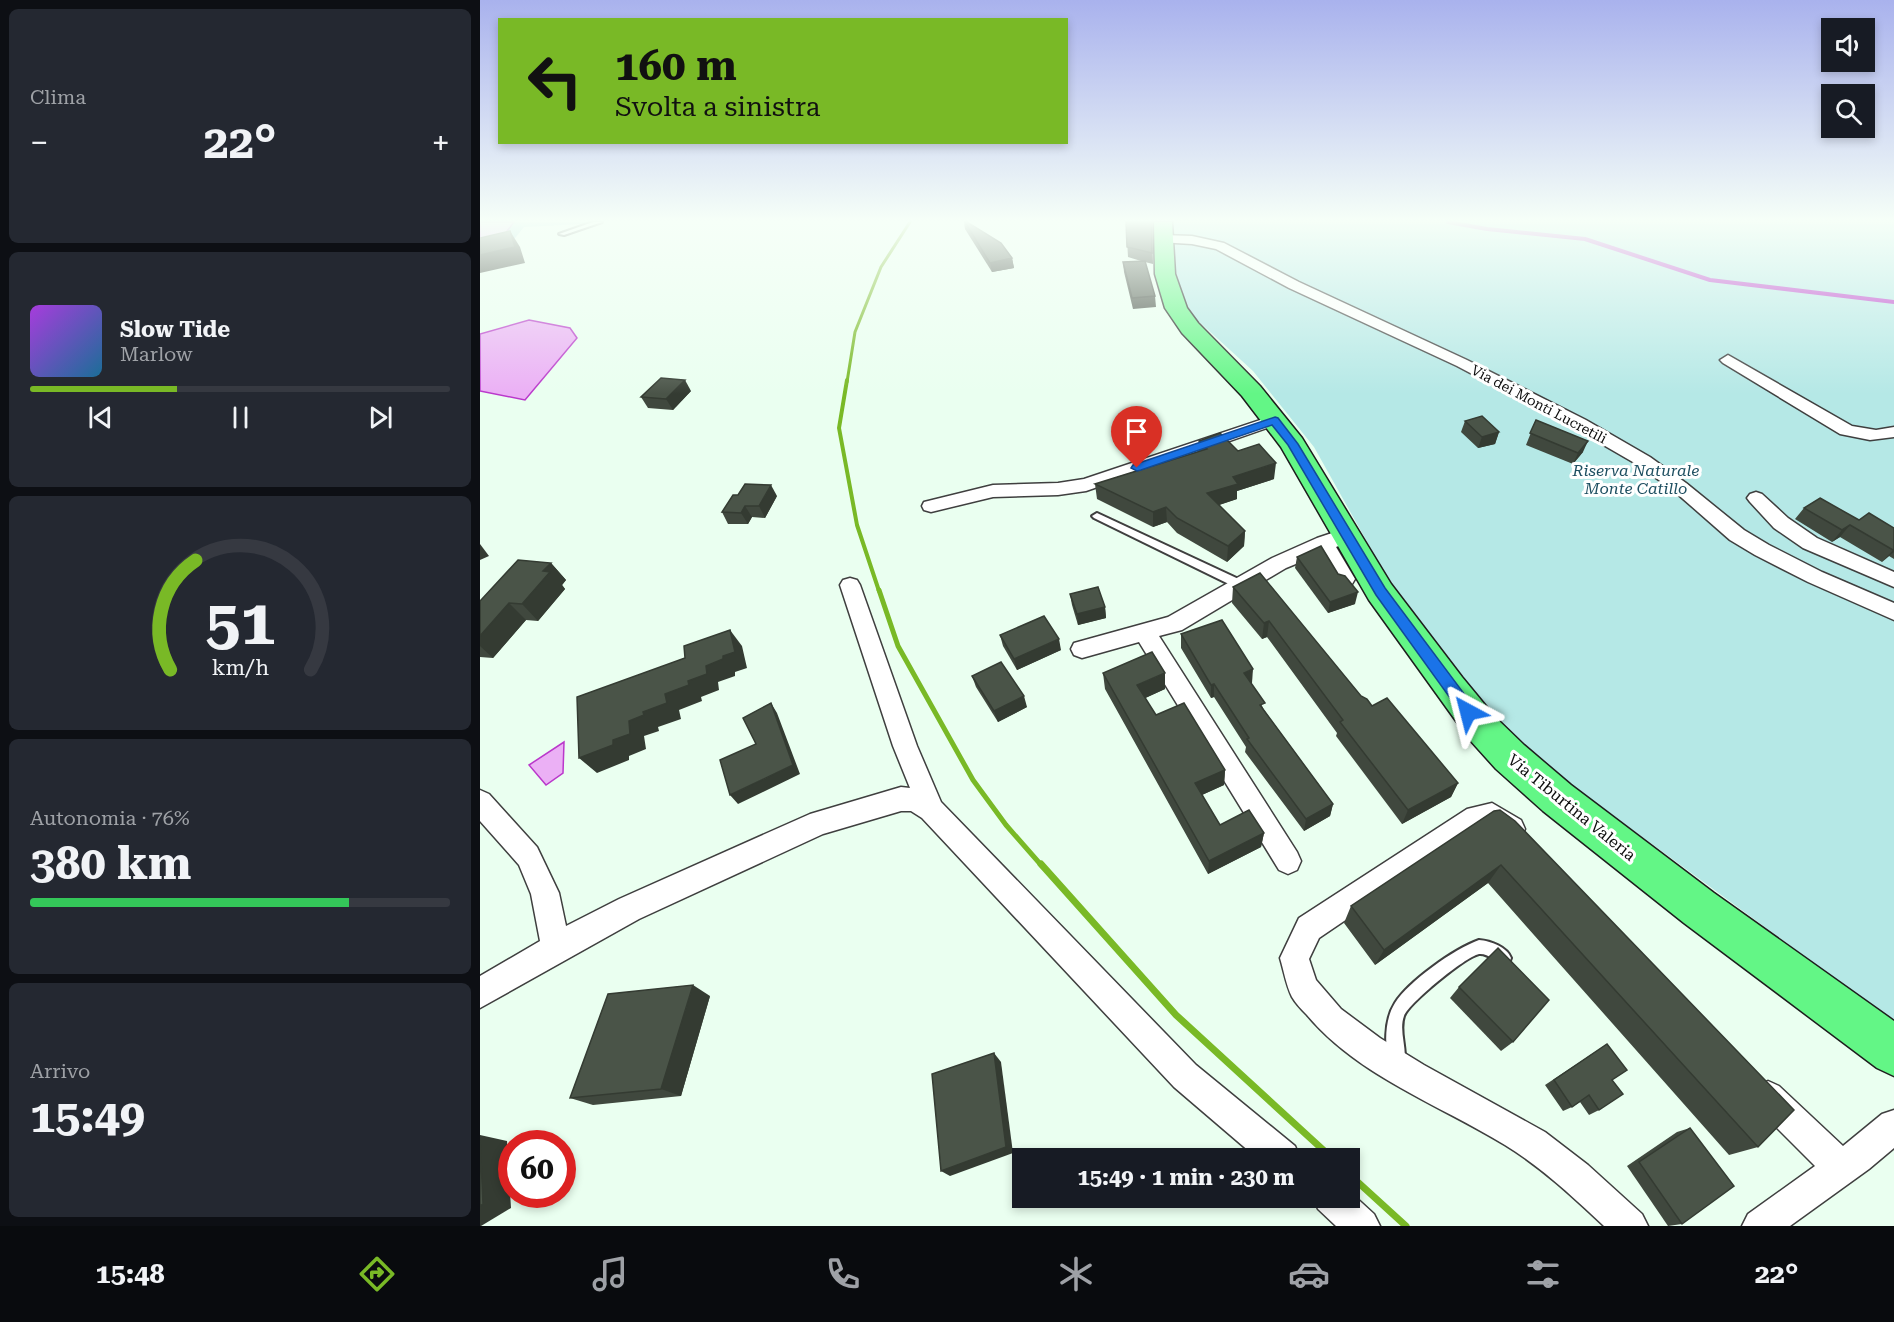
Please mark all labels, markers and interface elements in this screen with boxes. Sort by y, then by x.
map controls [1821,18,1875,138]
button: sound [1821,18,1875,72]
text: 160 m [615,41,737,90]
icon: left [516,42,594,120]
button: search [1821,84,1875,138]
text: Clima [30,85,86,109]
text: Svolta a sinistra [615,91,820,123]
text: 22° [204,116,276,169]
text: − [30,123,48,162]
text: + [432,123,450,162]
text: Slow Tide [120,317,230,342]
text: Marlow [120,342,193,366]
street label: Via dei Monti Lucretili [1469,361,1610,447]
icon: previous [84,401,117,434]
icon: pause [224,401,257,434]
icon: next [364,401,397,434]
pin [1111,406,1162,468]
icon: arrive [1120,415,1153,448]
park label: Riserva Naturale Monte Catillo [1572,461,1699,498]
text: 51 [205,586,275,659]
text: km/h [211,655,269,680]
position arrow [1436,680,1500,744]
street label: Via Tiburtina Valeria [1504,750,1640,865]
text: Autonomia · 76% [30,806,190,830]
text: 380 km [30,837,191,890]
text: Arrivo [30,1059,90,1083]
text: 15:49 [30,1090,145,1143]
speed limit sign: 60 [498,1130,576,1208]
text: 15:49 · 1 min · 230 m [1077,1165,1295,1190]
icon: directions [356,1253,398,1295]
icon: music [589,1253,631,1295]
icon: phone [822,1253,864,1295]
icon: climate [1055,1253,1097,1295]
icon: car [1288,1253,1330,1295]
icon: filters [1522,1253,1564,1295]
text: 15:48 [96,1258,165,1290]
text: 22° [1755,1258,1798,1290]

